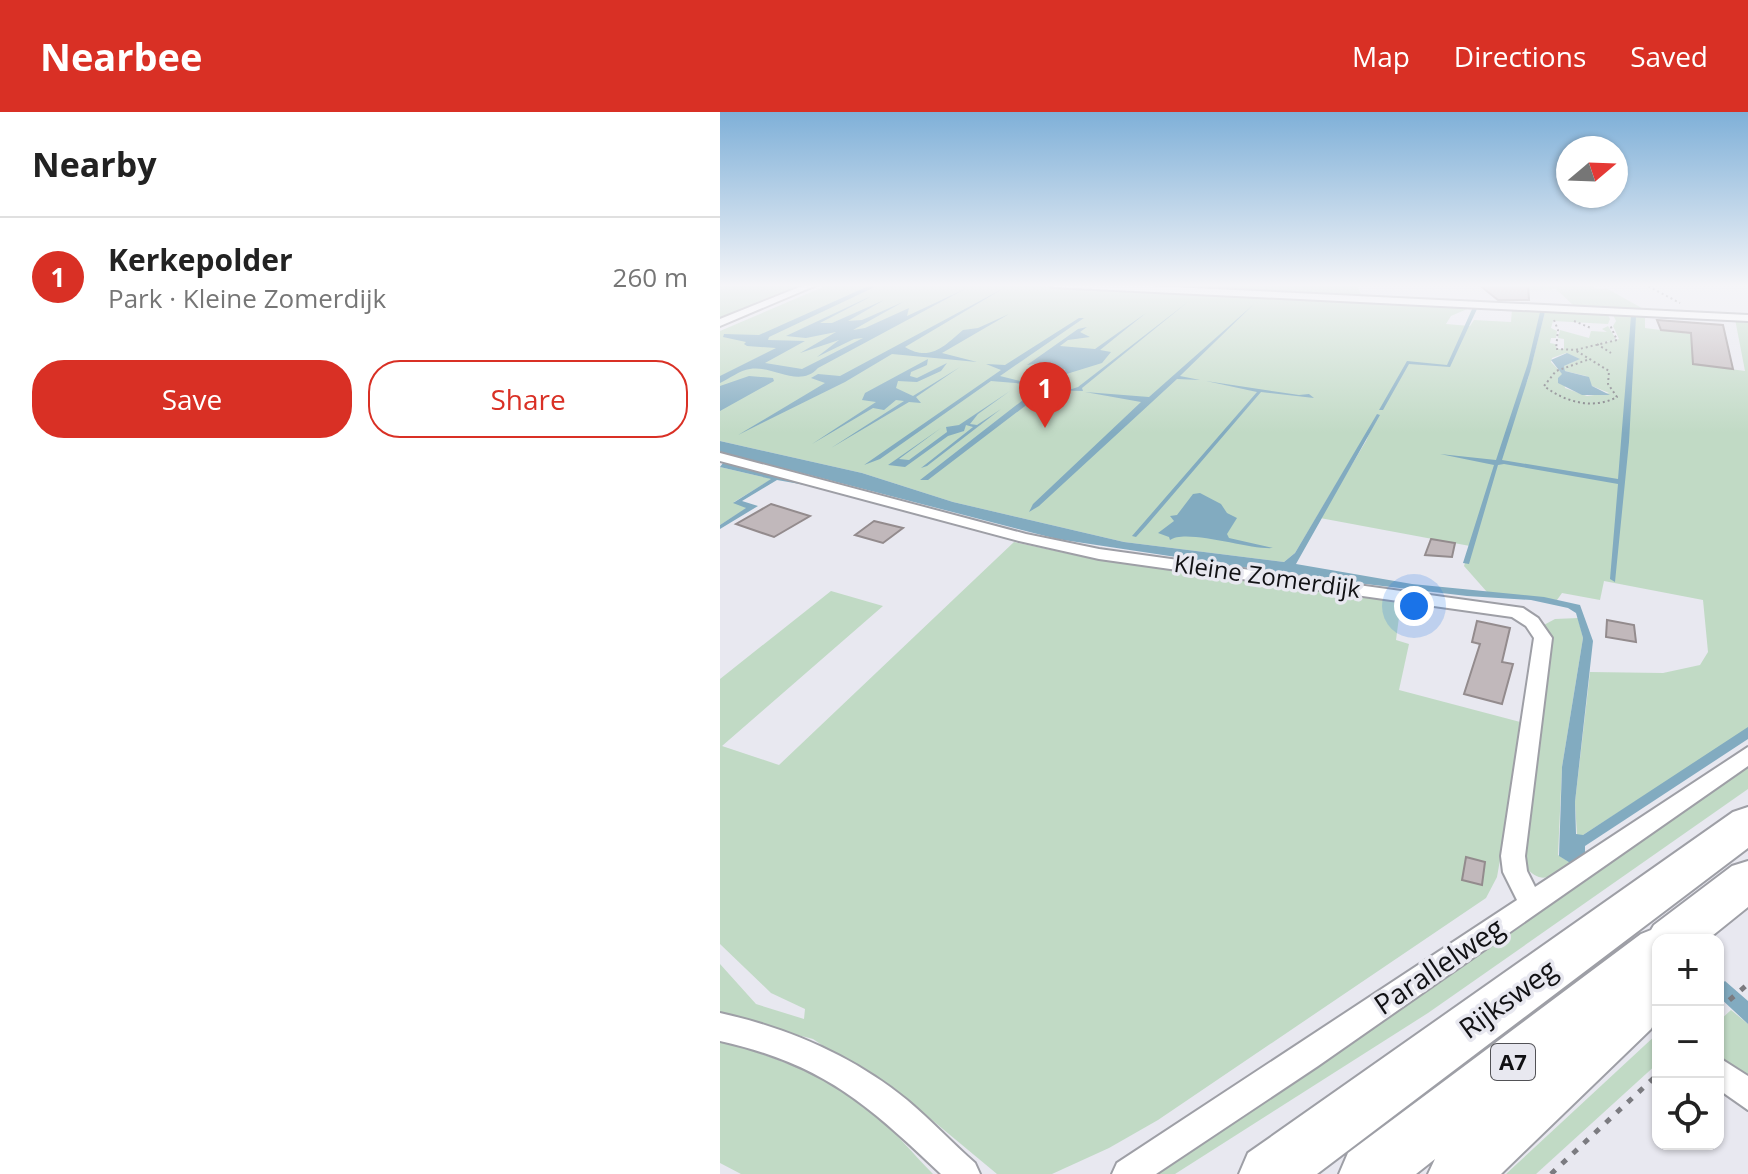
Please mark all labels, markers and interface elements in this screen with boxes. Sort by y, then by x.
text: Nearbee [40,30,203,82]
text: Map [1352,37,1410,75]
text: Directions [1454,37,1586,75]
text: Saved [1630,37,1708,75]
north arrow [1556,136,1628,208]
text: Nearby [32,141,157,187]
text: Kerkepolder [108,239,293,280]
text: 1 [51,259,65,295]
text: 260 m [613,259,688,295]
text: Park · Kleine Zomerdijk [108,280,386,316]
button: Save [32,360,352,438]
button: Share [368,360,688,438]
pin: 1 [1019,362,1071,428]
street label: Kleine Zomerdijk [1172,546,1363,605]
your location [1394,586,1434,626]
street label: Parallelweg [1366,908,1511,1023]
map controls [1652,934,1724,1150]
button: + [1652,934,1724,1006]
street label: Rijksweg [1451,950,1564,1047]
button: − [1652,1006,1724,1078]
road number: A7 [1491,1044,1535,1080]
button: locate [1652,1078,1724,1150]

